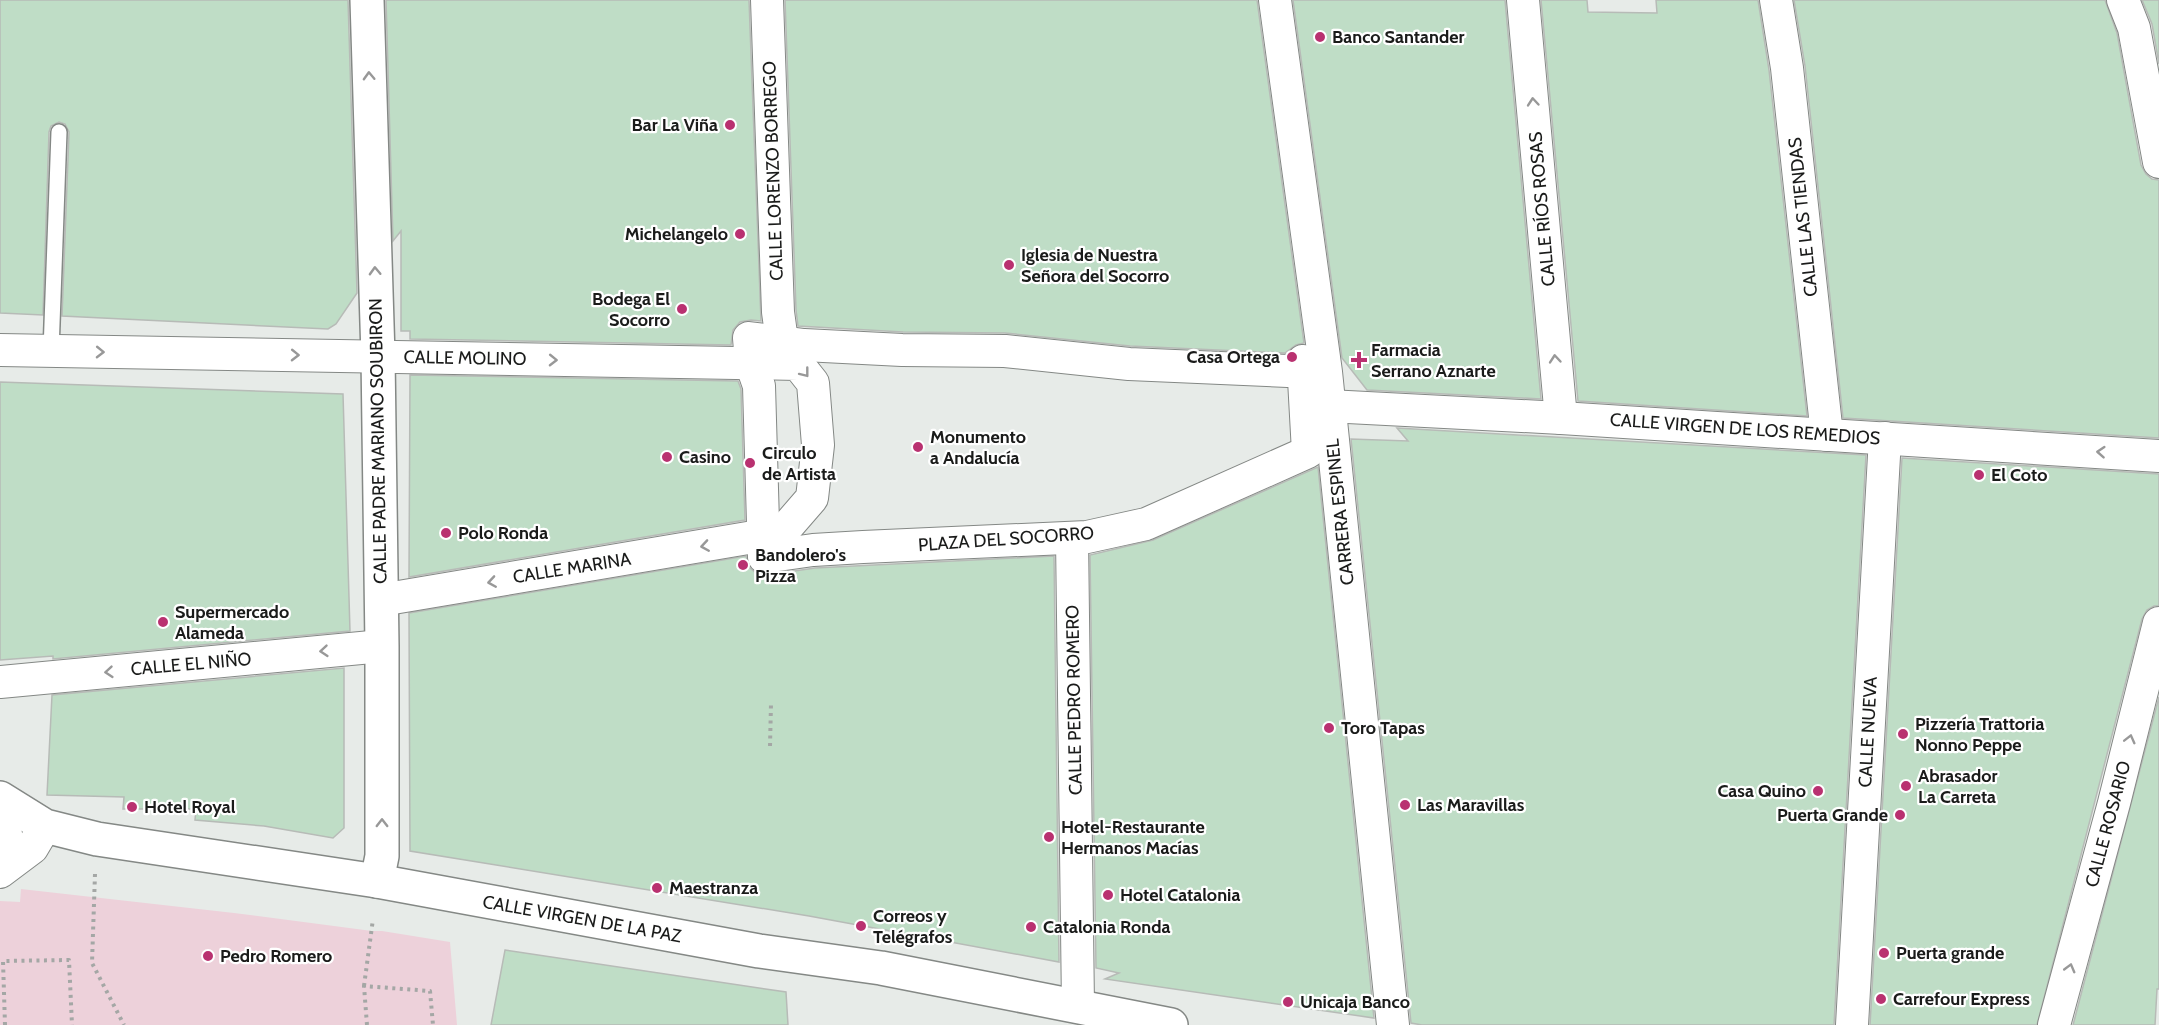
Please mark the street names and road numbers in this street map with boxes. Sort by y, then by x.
street label: CALLE LORENZO BORREGO [758,61,788,281]
street label: CALLE RÍOS ROSAS [1524,131,1560,287]
street label: CALLE LAS TIENDAS [1784,136,1822,298]
street label: CALLE PADRE MARIANO SOUBIRON [365,298,391,584]
street label: CALLE MOLINO [403,346,527,370]
street label: CALLE VIRGEN DE LOS REMEDIOS [1609,409,1881,449]
street label: CARRERA ESPINEL [1321,438,1359,586]
street label: PLAZA DEL SOCORRO [917,522,1095,556]
street label: CALLE MARINA [511,548,633,588]
street label: CALLE PEDRO ROMERO [1061,605,1087,795]
street label: CALLE EL NIÑO [130,648,252,680]
street label: CALLE NUEVA [1854,676,1882,788]
street label: CALLE ROSARIO [2081,758,2135,890]
street label: CALLE VIRGEN DE LA PAZ [481,891,683,947]

